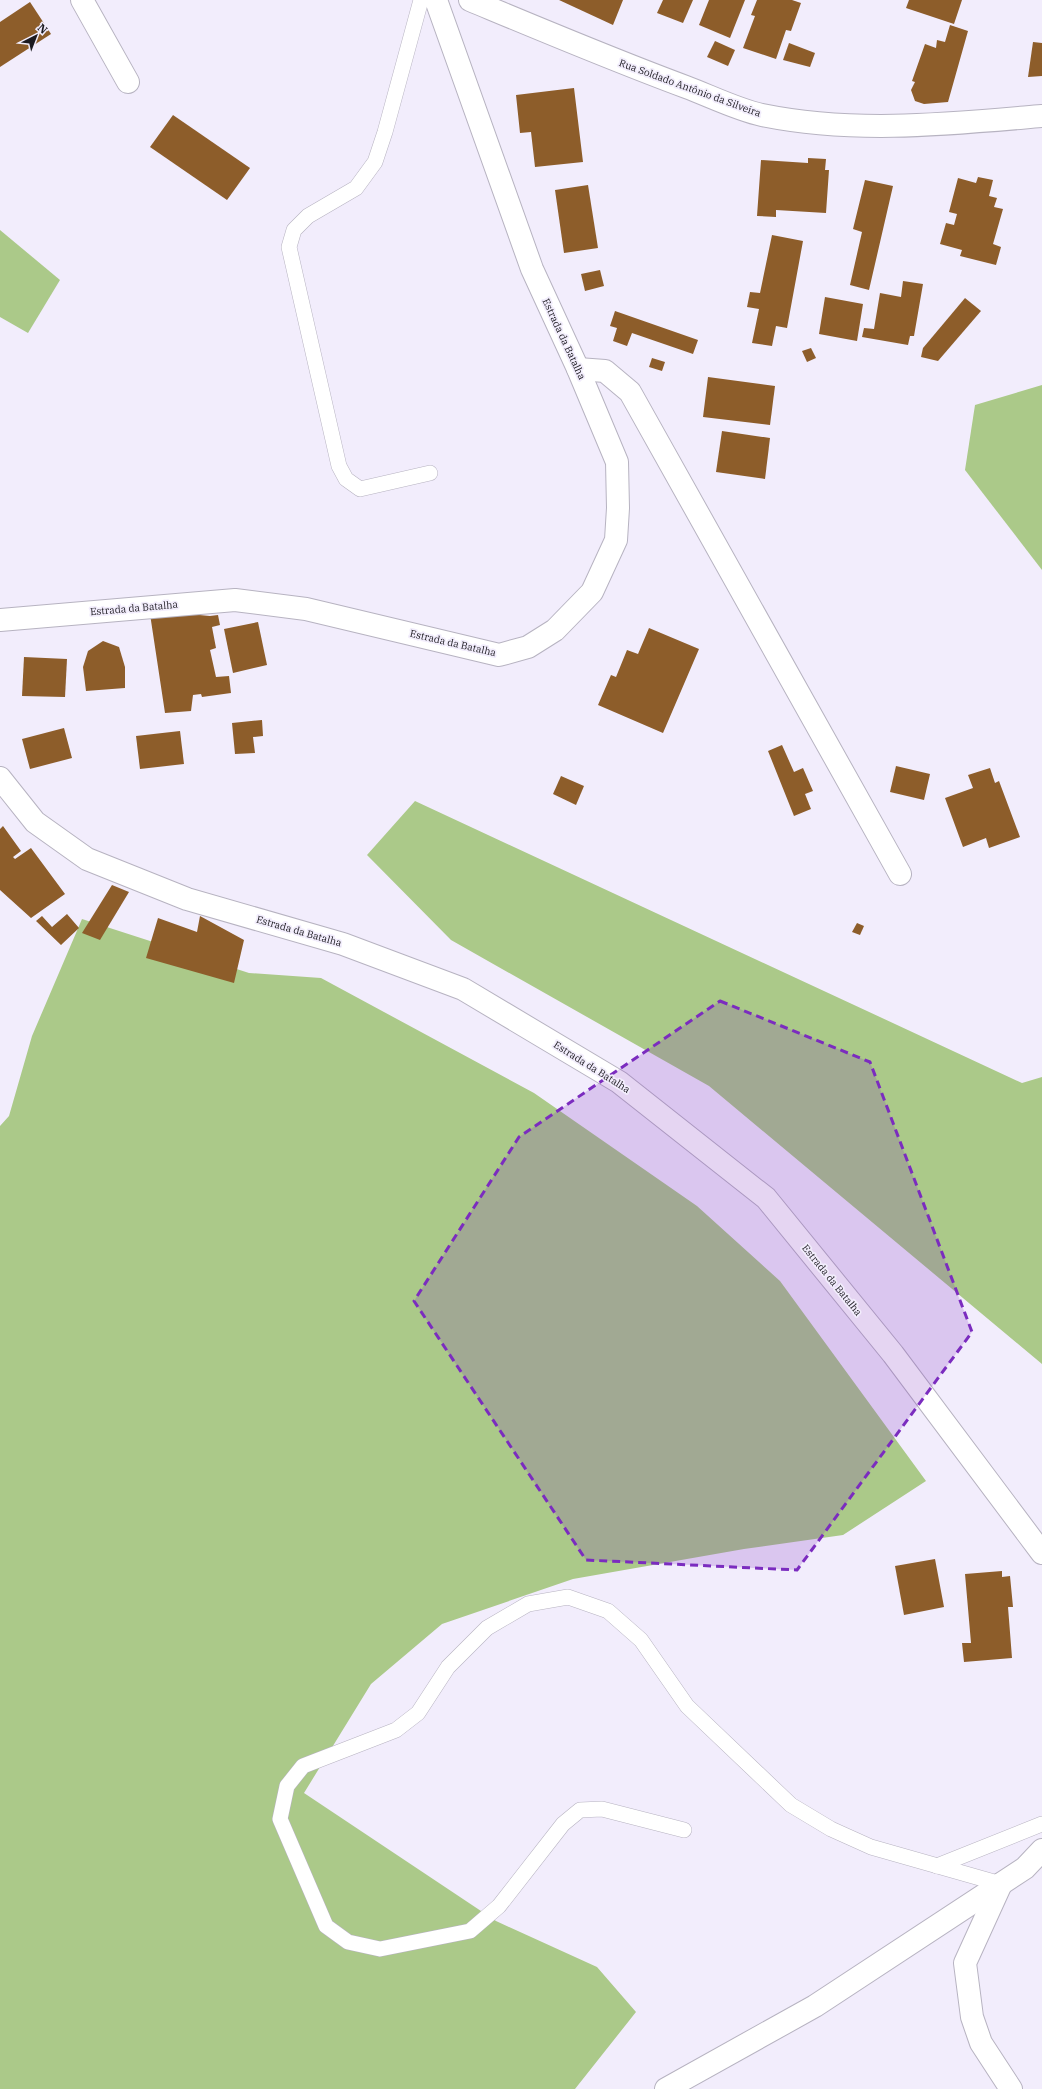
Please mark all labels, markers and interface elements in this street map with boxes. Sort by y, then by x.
north arrow [16,16,56,56]
text: N [35,20,51,37]
street label: Rua Soldado Antônio da Silveira [617,56,763,120]
street label: Estrada da Batalha [539,296,589,382]
street label: Estrada da Batalha [90,598,179,618]
street label: Estrada da Batalha [409,627,498,659]
street label: Estrada da Batalha [255,913,344,950]
street label: Estrada da Batalha [551,1038,633,1096]
street label: Estrada da Batalha [799,1242,865,1319]

